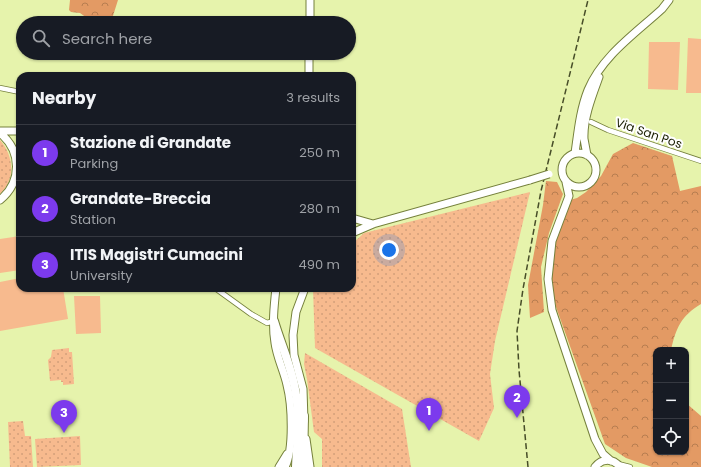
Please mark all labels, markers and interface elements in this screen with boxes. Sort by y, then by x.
search box [16,16,356,60]
icon: search [30,27,52,49]
text: Search here [62,28,152,49]
text: Nearby [32,86,96,110]
text: 3 results [286,88,340,107]
street label: Via San Pos [613,114,685,152]
text: Stazione di Grandate [70,132,231,153]
text: 1 [43,143,47,162]
text: 250 m [299,143,340,162]
text: Parking [70,154,118,173]
text: Grandate-Breccia [70,188,211,209]
text: 2 [41,199,49,218]
text: 280 m [299,199,340,218]
text: Station [70,210,116,229]
your location [379,240,399,260]
text: ITIS Magistri Cumacini [70,244,243,265]
text: 3 [41,255,49,274]
text: 490 m [299,255,340,274]
text: University [70,266,133,285]
map controls [653,347,689,455]
button: + [653,347,689,383]
button: − [653,383,689,419]
pin: 2 [504,385,530,418]
pin: 1 [416,398,442,431]
pin: 3 [51,400,77,433]
button: locate [653,419,689,455]

